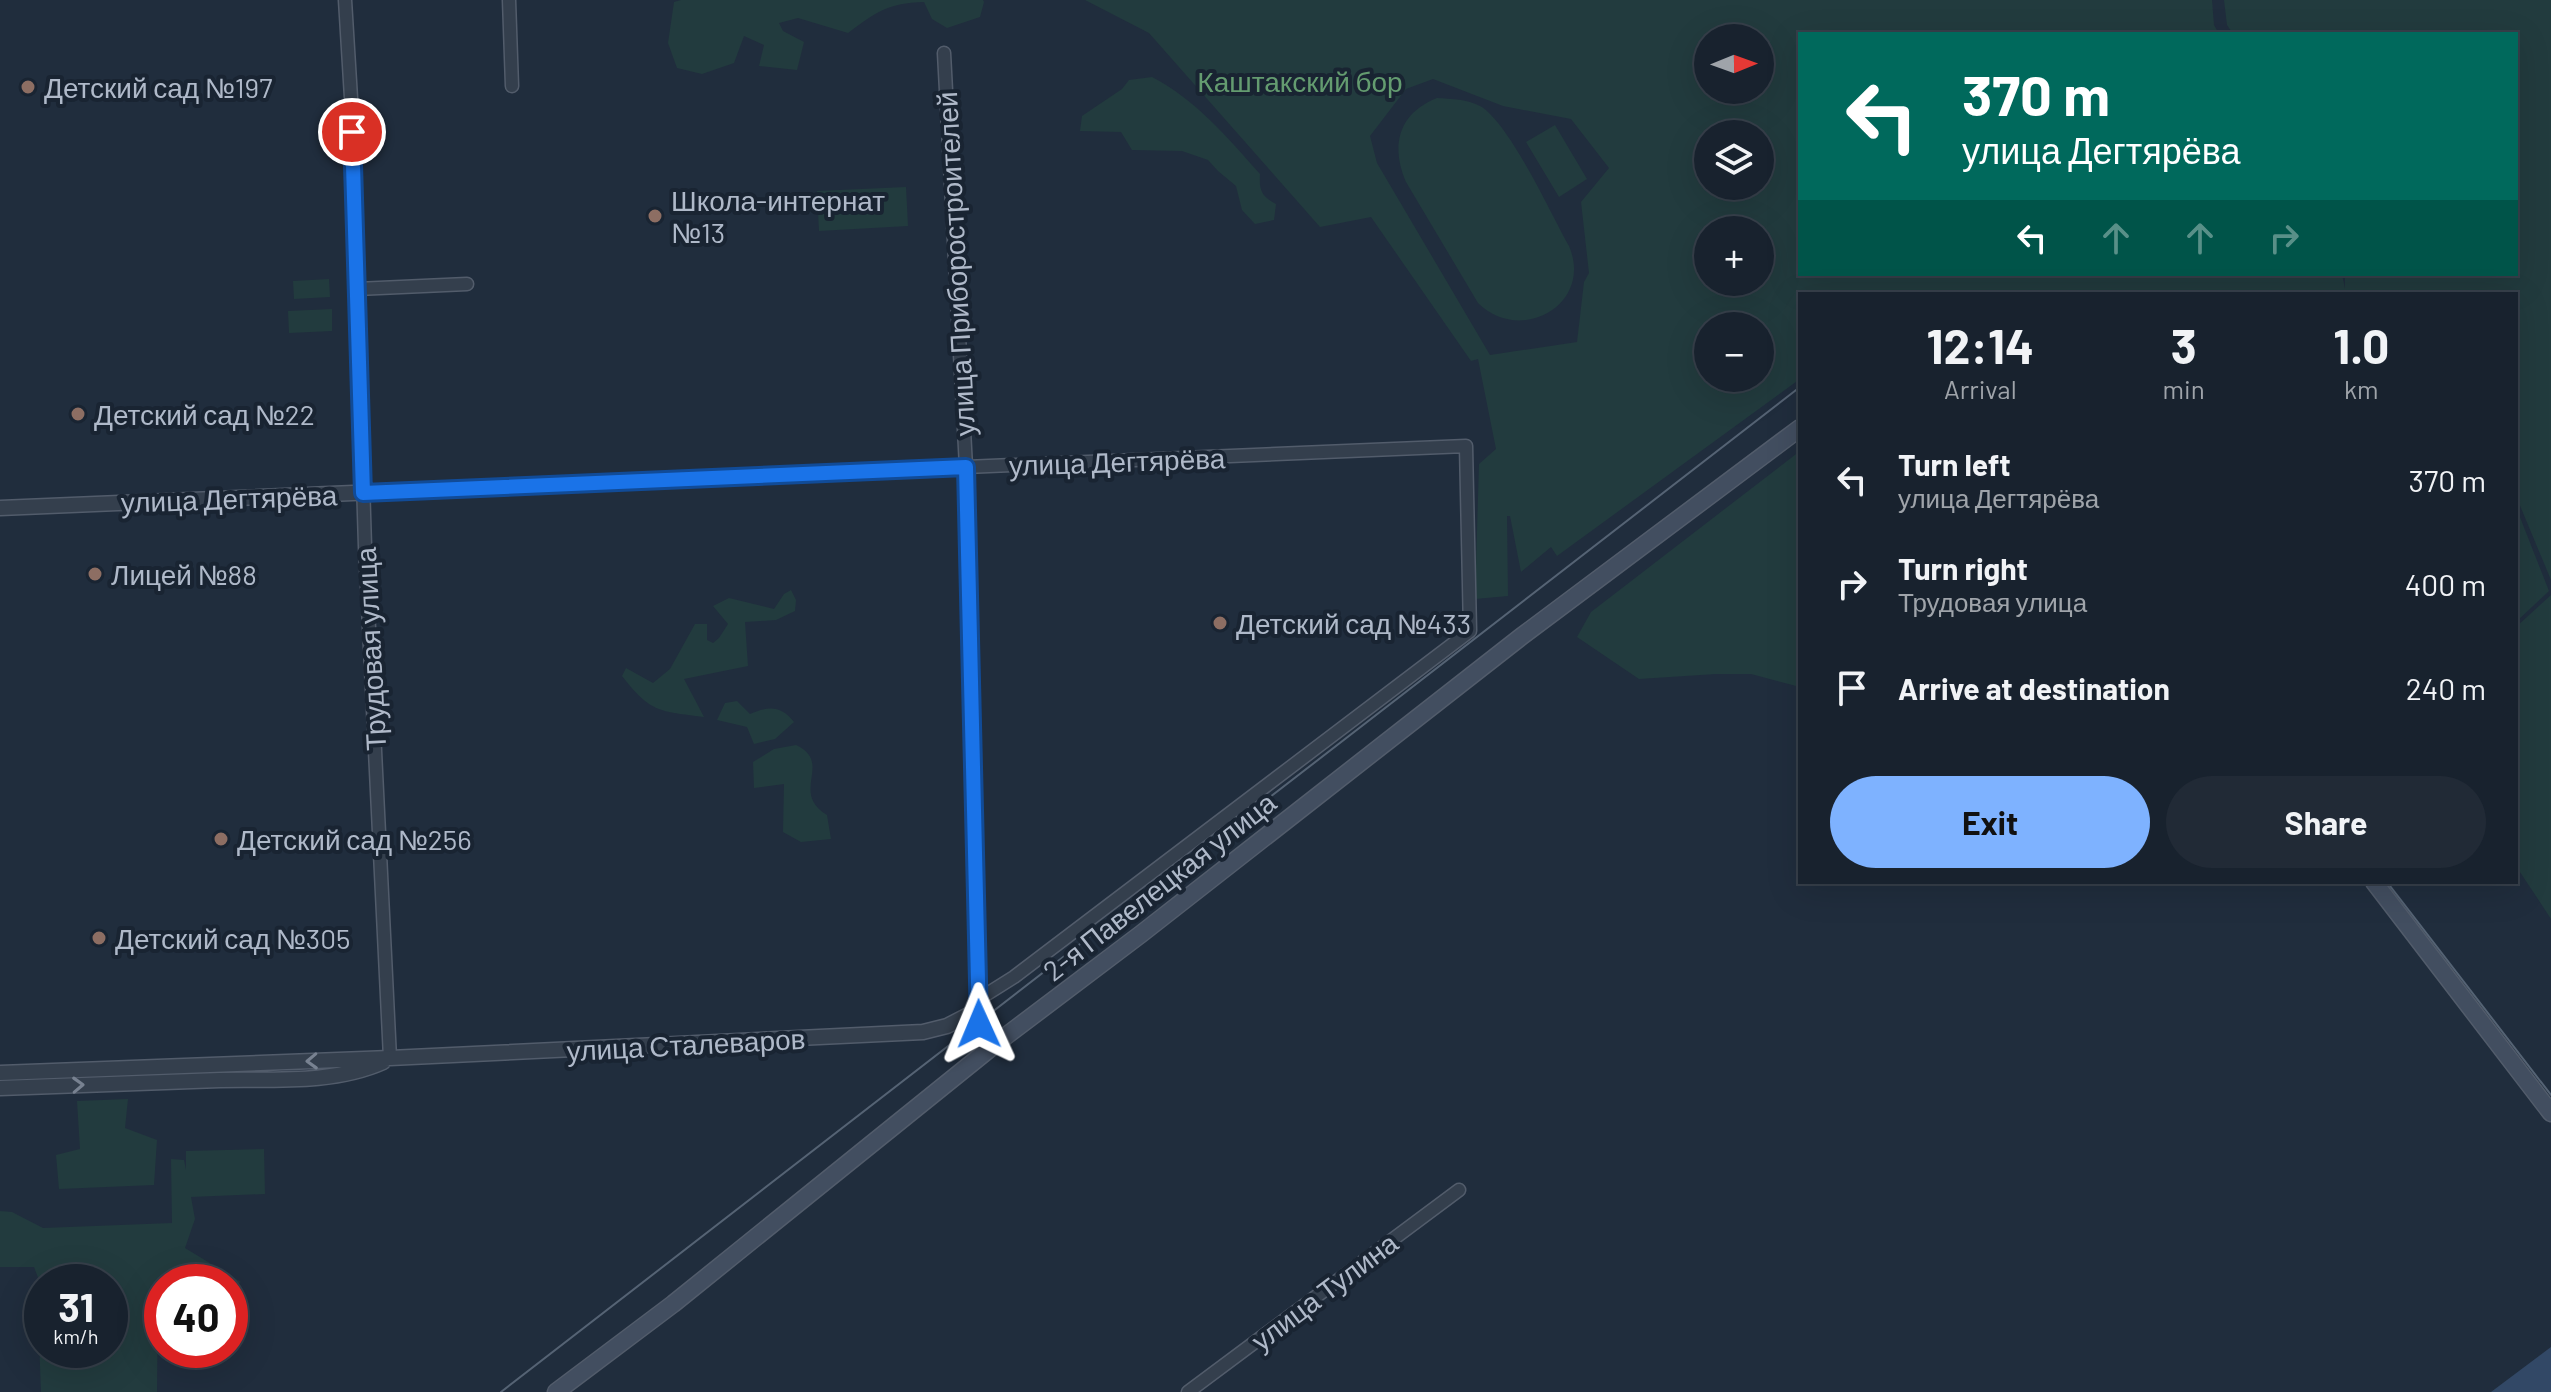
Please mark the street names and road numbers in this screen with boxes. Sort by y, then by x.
street label: улица Приборостроителей [929,91,981,437]
street label: улица Дегтярёва [1008,440,1226,482]
street label: улица Дегтярёва [120,477,338,519]
street label: Трудовая улица [348,546,392,752]
street label: 2-я Павелецкая улица [1036,784,1282,987]
street label: улица Сталеваров [566,1021,806,1067]
street label: улица Тулина [1244,1225,1404,1357]

